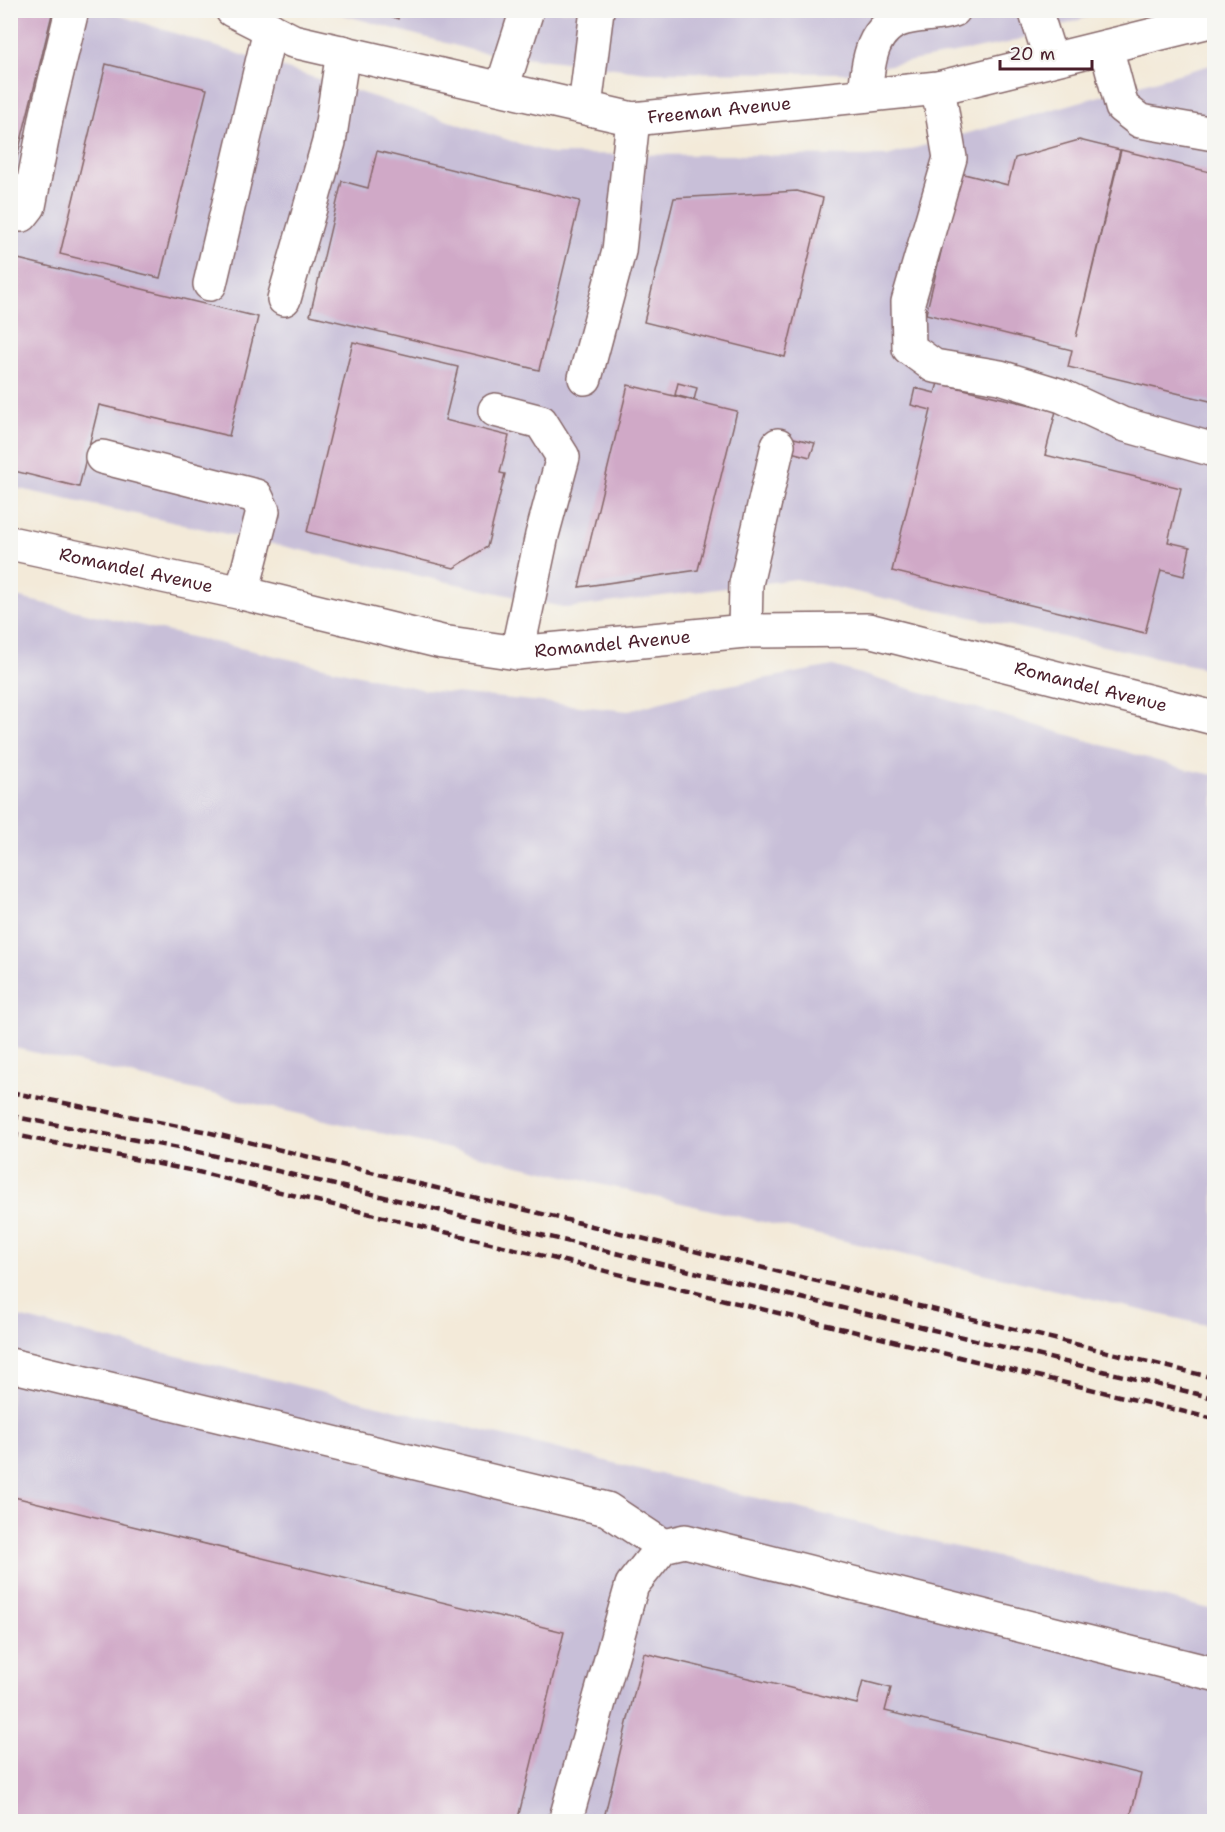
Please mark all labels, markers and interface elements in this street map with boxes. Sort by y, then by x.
scale bar [1000,33,1092,71]
text: 20 m [1009,42,1055,66]
street label: Freeman Avenue [646,91,792,129]
street label: Romandel Avenue [57,542,215,598]
street label: Romandel Avenue [533,624,692,663]
street label: Romandel Avenue [1012,656,1170,718]

